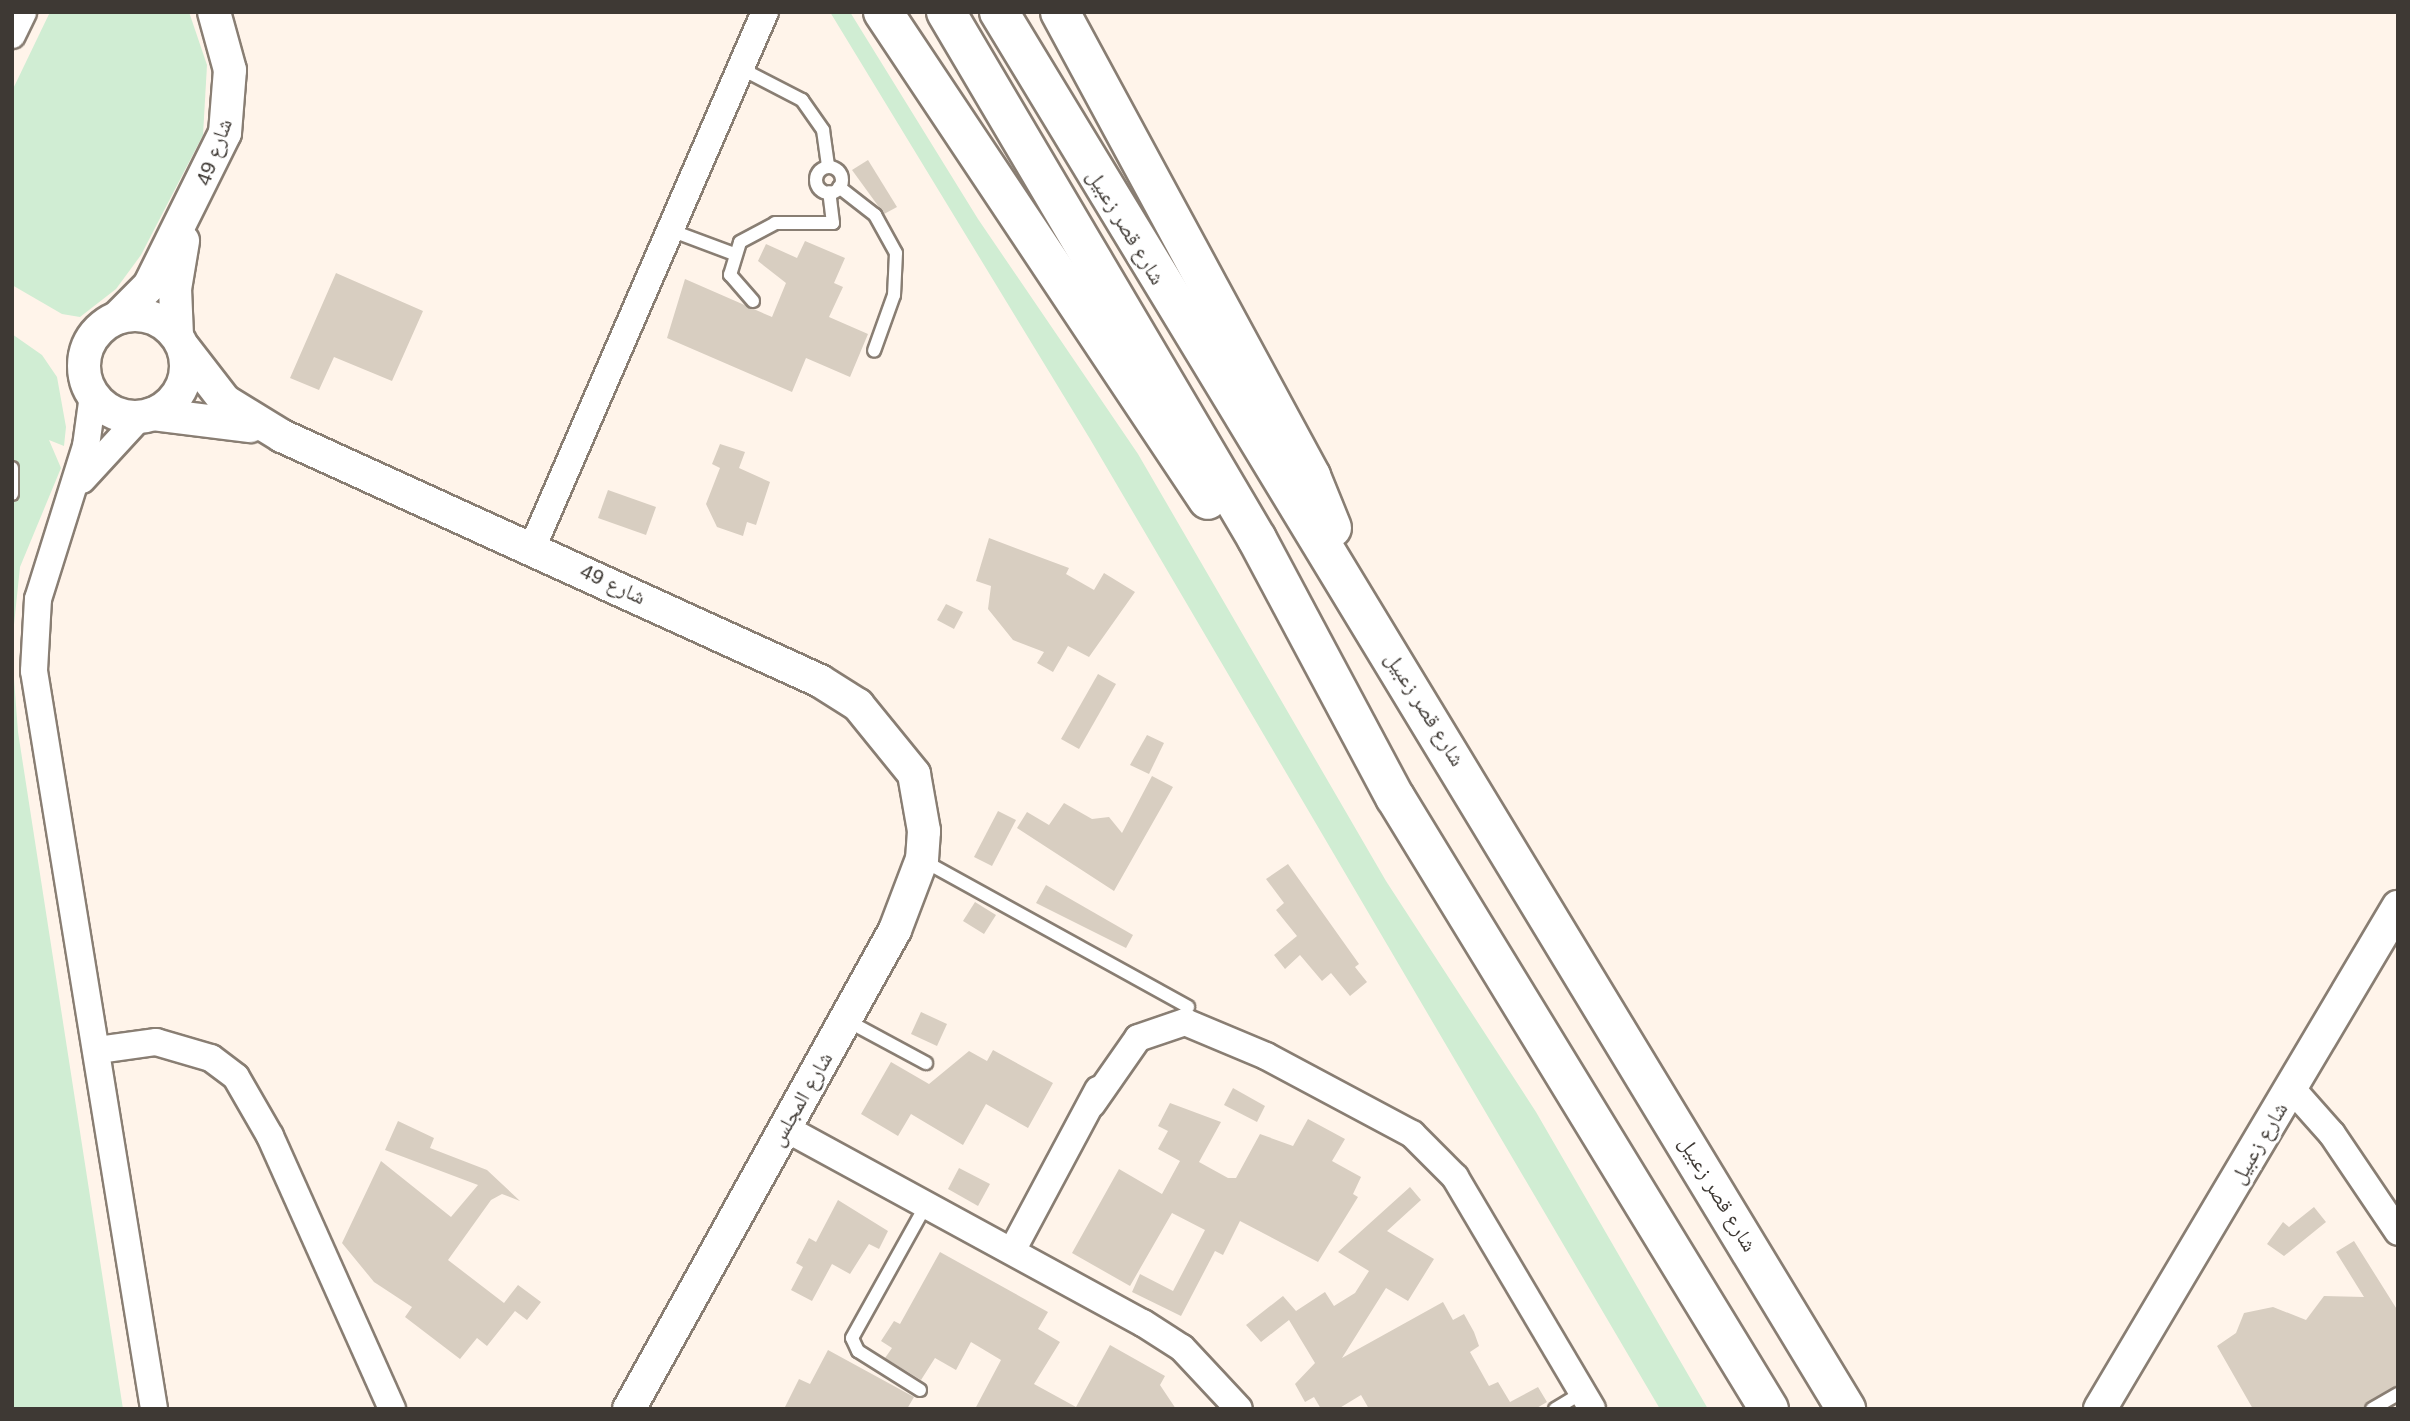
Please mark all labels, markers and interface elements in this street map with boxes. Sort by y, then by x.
street label: شارع 49 [190,115,238,189]
street label: شارع قصر زعبيل [1082,165,1170,289]
street label: شارع 49 [576,558,650,610]
street label: شارع قصر زعبيل [1380,647,1470,771]
street label: شارع المجلس [764,1048,838,1150]
street label: شارع زعبيل [2225,1098,2293,1188]
street label: شارع قصر زعبيل [1674,1132,1762,1256]

